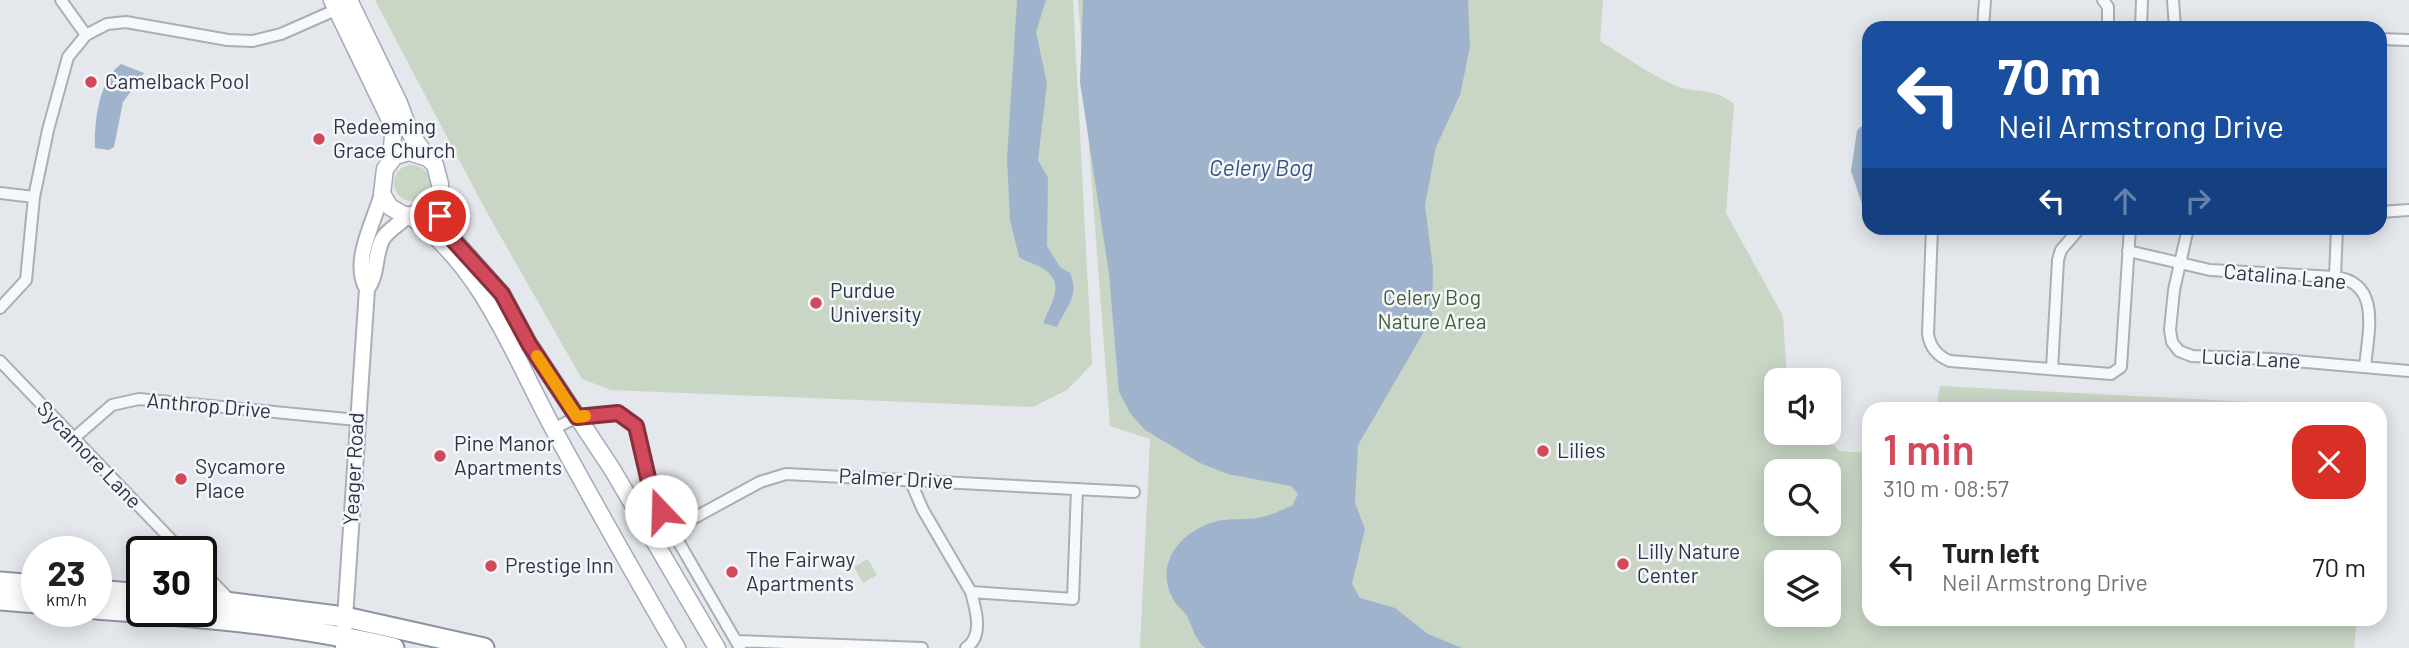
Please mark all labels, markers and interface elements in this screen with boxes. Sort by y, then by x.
text: 70 m [1998,46,2101,105]
icon: left [1883,49,1974,140]
place label: Camelback Pool [105,68,249,93]
marker: Camelback Pool [83,74,99,90]
text: Neil Armstrong Drive [1998,106,2284,144]
place label: Redeeming Grace Church [333,113,456,162]
marker: Redeeming Grace Church [311,131,327,147]
water label: Celery Bog [1209,153,1313,181]
icon: left [2033,182,2071,220]
icon: ahead [2106,182,2144,220]
icon: right [2179,182,2217,220]
pin [410,186,470,246]
icon: arrive [421,197,459,235]
street label: Catalina Lane [2223,258,2348,293]
place label: Purdue University [830,277,922,326]
park label: Celery Bog Nature Area [1378,284,1486,333]
marker: Purdue University [808,295,824,311]
street label: Lucia Lane [2201,342,2301,373]
map controls [1764,368,1841,627]
button: sound [1764,368,1841,445]
street label: Anthrop Drive [146,387,272,422]
street label: Sycamore Lane [33,395,148,513]
street label: Yeager Road [337,412,368,526]
text: 1 min [1883,423,1975,473]
button: close [2292,425,2366,499]
place label: Pine Manor Apartments [454,430,562,479]
place label: Lilies [1557,437,1606,462]
marker: Lilies [1535,443,1551,459]
marker: Pine Manor Apartments [432,448,448,464]
place label: Sycamore Place [195,453,286,502]
button: search [1764,459,1841,536]
street label: Palmer Drive [838,462,954,493]
marker: Sycamore Place [173,471,189,487]
position arrow [624,474,698,548]
text: 310 m · 08:57 [1883,474,2009,502]
speed limit sign: 30 [126,536,217,627]
text: Turn left [1942,537,2040,568]
place label: Lilly Nature Center [1637,538,1740,587]
place label: The Fairway Apartments [746,546,856,595]
icon: left [1883,548,1921,586]
button: layers [1764,550,1841,627]
text: 23 [47,551,86,593]
text: 70 m [2312,551,2366,582]
place label: Prestige Inn [505,552,614,577]
marker: Lilly Nature Center [1615,556,1631,572]
marker: Prestige Inn [483,558,499,574]
marker: The Fairway Apartments [724,564,740,580]
text: Neil Armstrong Drive [1942,568,2148,596]
text: km/h [46,588,87,610]

